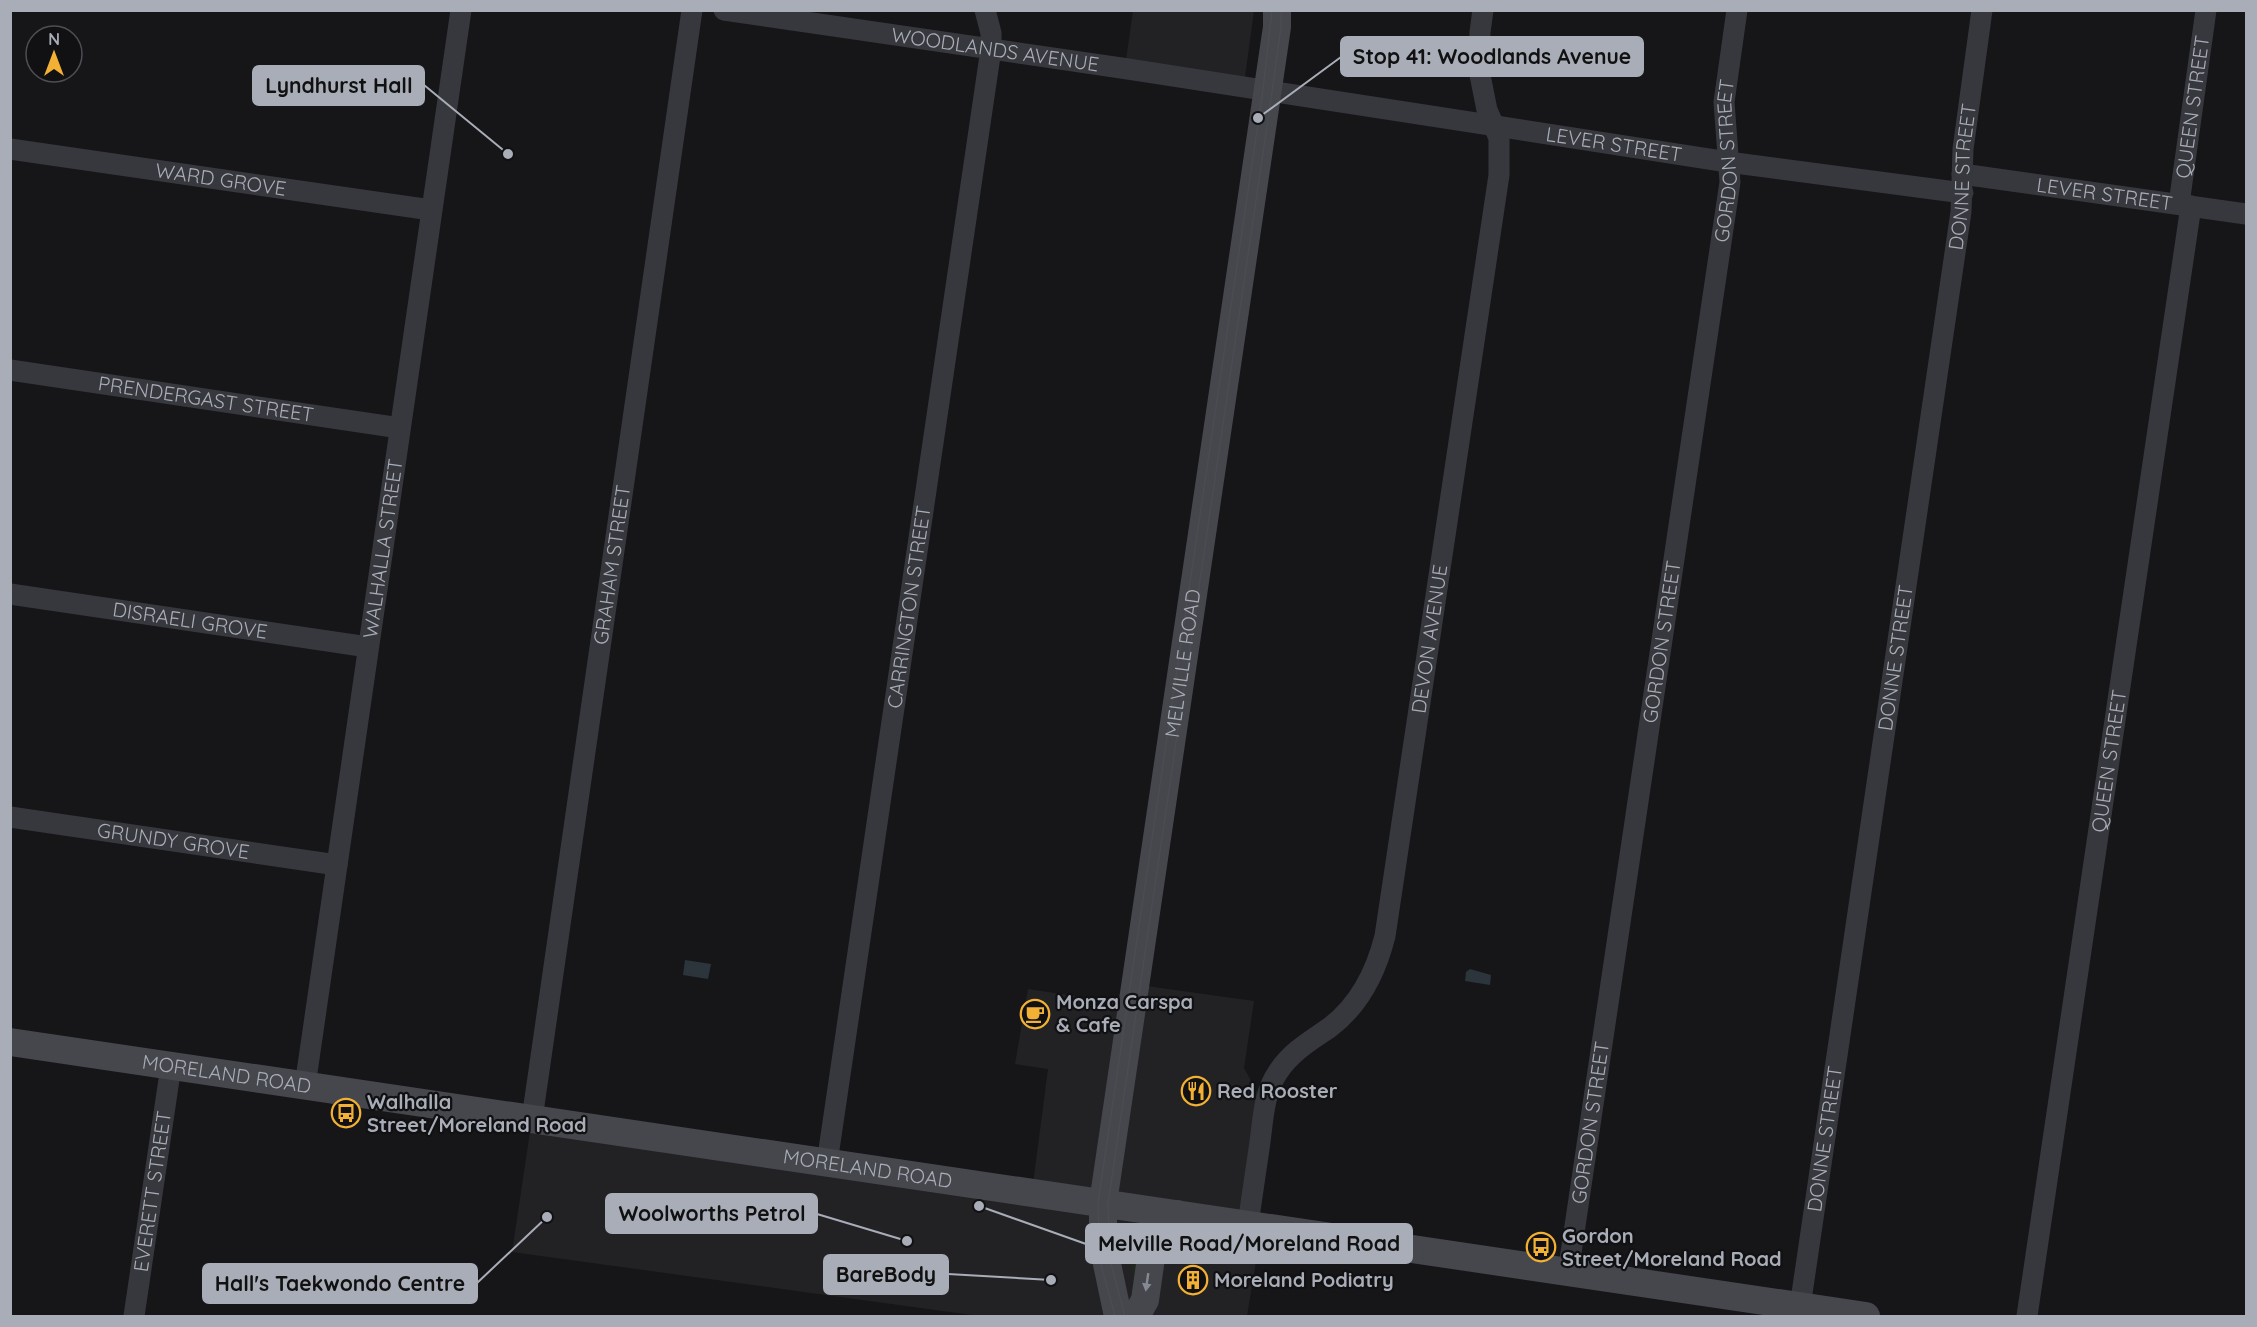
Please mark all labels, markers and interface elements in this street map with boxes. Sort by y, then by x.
street label: WOODLANDS AVENUE [890,22,1101,77]
north arrow [24,24,84,84]
text: N [48,29,60,49]
street label: QUEEN STREET [2170,34,2214,180]
callout: Stop 41: Woodlands Avenue [1341,37,1643,76]
text: Stop 41: Woodlands Avenue [1353,43,1631,69]
callout: Lyndhurst Hall [253,66,424,105]
text: Lyndhurst Hall [265,72,413,98]
street label: GORDON STREET [1708,78,1742,244]
street label: DONNE STREET [1943,102,1981,252]
street label: LEVER STREET [1544,121,1684,167]
street label: WARD GROVE [154,157,288,201]
street label: LEVER STREET [2035,172,2174,216]
street label: PRENDERGAST STREET [97,370,315,427]
street label: WALHALLA STREET [357,457,408,640]
street label: GRAHAM STREET [588,483,635,646]
street label: CARRINGTON STREET [881,504,936,710]
street label: GORDON STREET [1637,559,1686,725]
street label: DEVON AVENUE [1406,563,1452,715]
street label: DONNE STREET [1872,583,1918,733]
street label: MELVILLE ROAD [1159,587,1206,739]
street label: DISRAELI GROVE [111,596,269,644]
street label: QUEEN STREET [2086,688,2131,834]
street label: GRUNDY GROVE [96,817,251,864]
place label: Monza Carspa & Cafe [1056,989,1193,1037]
cafe icon: Monza Carspa & Cafe [1019,998,1051,1030]
street label: GORDON STREET [1565,1040,1614,1206]
street label: MORELAND ROAD [141,1049,313,1098]
street label: DONNE STREET [1801,1064,1847,1213]
restaurant icon: Red Rooster [1180,1075,1212,1107]
place label: Red Rooster [1217,1078,1338,1103]
place label: Walhalla Street/Moreland Road [367,1089,587,1137]
bus stop icon: Walhalla Street/Moreland Road [330,1097,362,1129]
street label: EVERETT STREET [128,1109,176,1274]
street label: MORELAND ROAD [782,1143,954,1193]
callout: Woolworths Petrol [606,1194,817,1233]
text: Woolworths Petrol [618,1200,806,1226]
place label: Gordon Street/Moreland Road [1562,1223,1782,1271]
callout: Melville Road/Moreland Road [1086,1224,1412,1263]
text: Melville Road/Moreland Road [1098,1230,1400,1256]
bus stop icon: Gordon Street/Moreland Road [1525,1231,1557,1263]
callout: BareBody [824,1255,948,1294]
text: BareBody [836,1261,936,1287]
callout: Hall's Taekwondo Centre [203,1264,477,1303]
building icon: Moreland Podiatry [1177,1264,1209,1296]
place label: Moreland Podiatry [1214,1267,1394,1292]
text: Hall's Taekwondo Centre [215,1270,465,1296]
one-way arrow [1143,1272,1152,1291]

